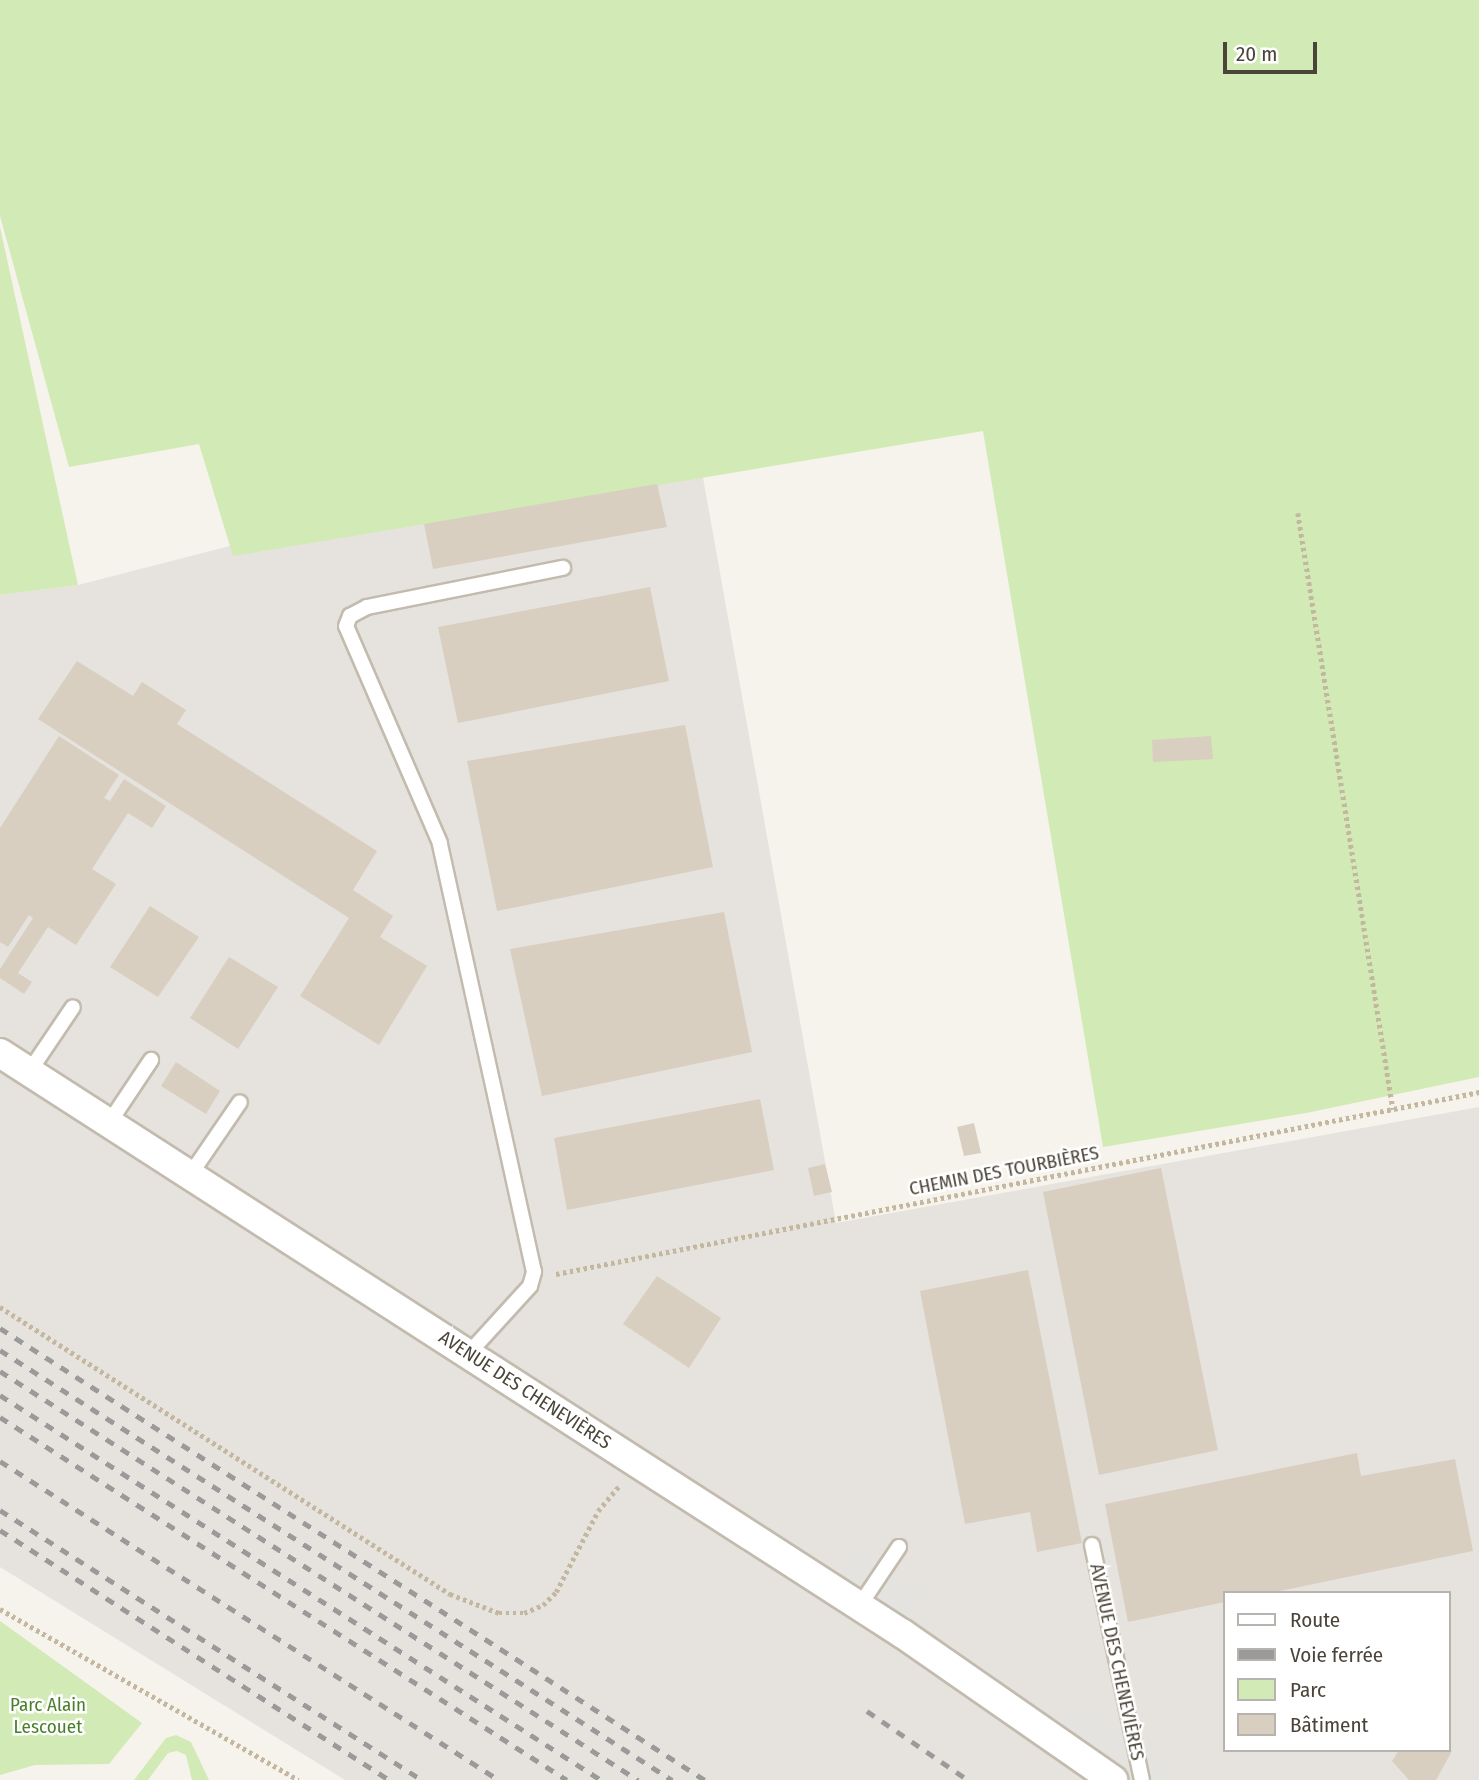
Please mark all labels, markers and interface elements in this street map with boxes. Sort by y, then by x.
scale bar [1227,28,1322,72]
text: 20 m [1236,41,1277,67]
street label: CHEMIN DES TOURBIÈRES [907,1141,1101,1201]
street label: AVENUE DES CHENEVIÈRES [435,1326,615,1454]
street label: AVENUE DES CHENEVIÈRES [1085,1562,1149,1762]
legend [1224,1591,1451,1752]
text: Route [1290,1607,1340,1633]
text: Voie ferrée [1290,1642,1383,1668]
text: Parc [1290,1677,1326,1703]
park label: Parc Alain Lescouet [10,1694,86,1738]
text: Bâtiment [1290,1712,1368,1738]

